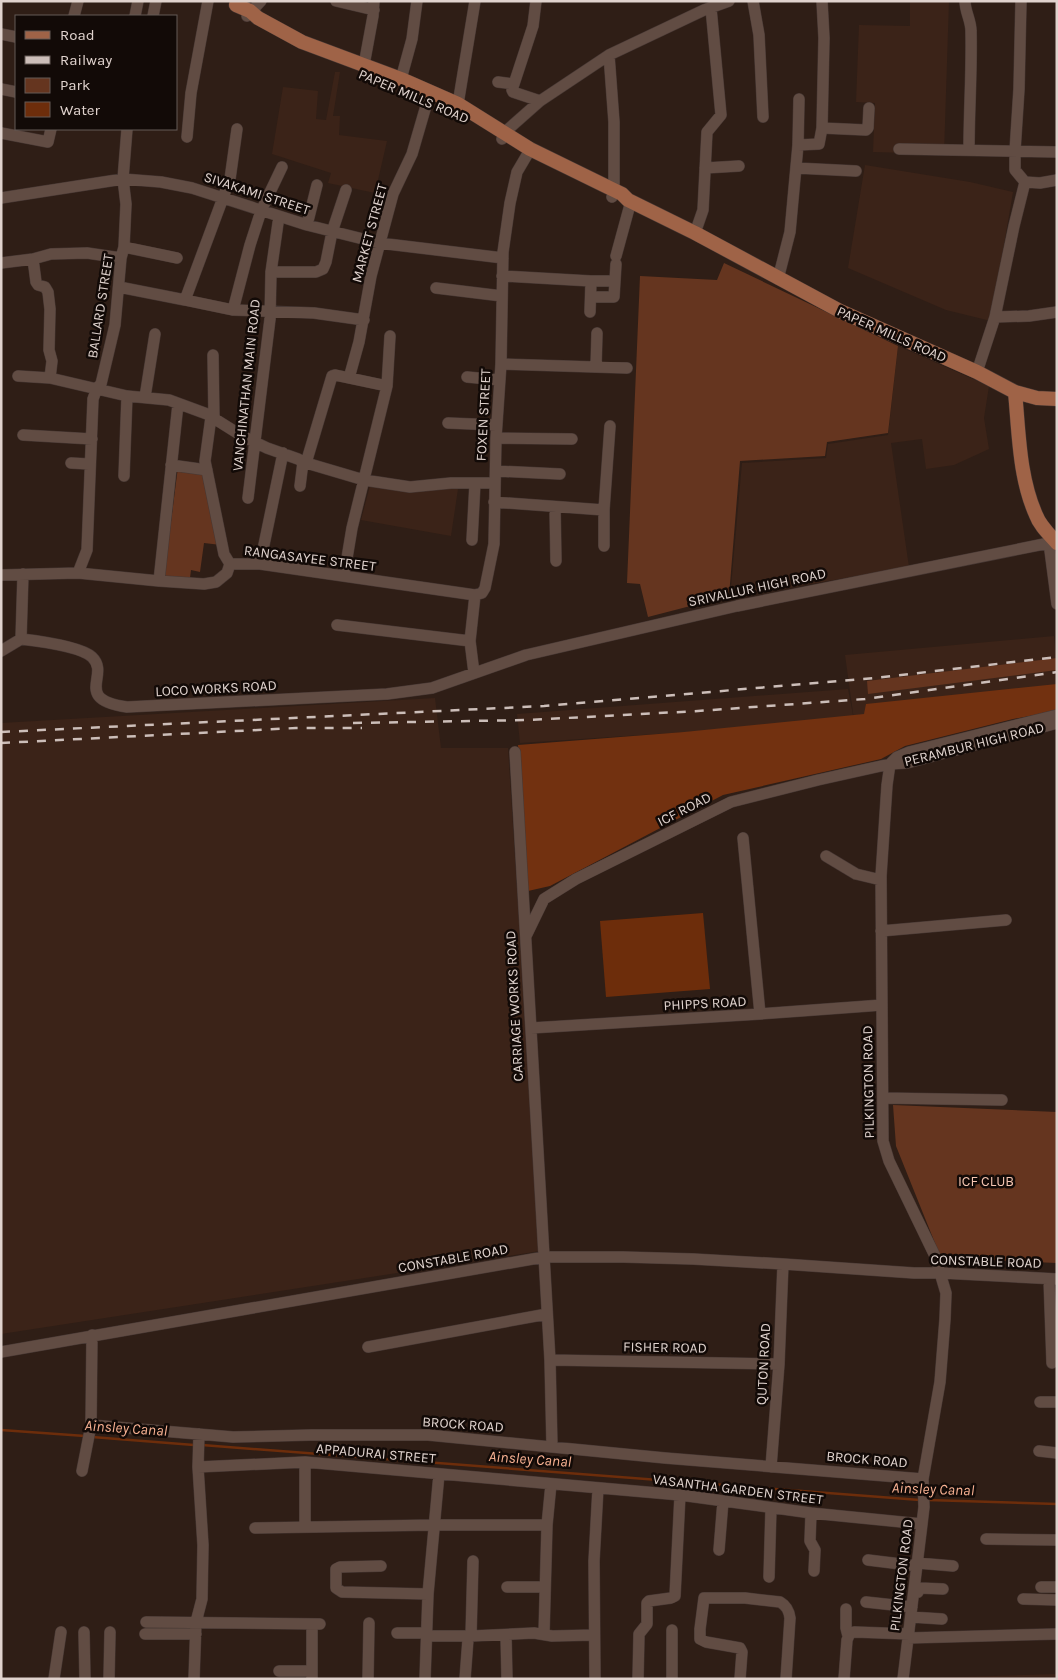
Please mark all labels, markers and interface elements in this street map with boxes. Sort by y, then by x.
legend [15,15,178,130]
text: Road [60,26,95,44]
text: Railway [60,51,112,69]
street label: PAPER MILLS ROAD [356,66,472,127]
text: Park [60,76,90,94]
text: Water [60,101,101,119]
street label: SIVAKAMI STREET [202,168,312,219]
street label: MARKET STREET [348,182,391,285]
street label: BALLARD STREET [84,252,117,360]
street label: VANCHINATHAN MAIN ROAD [229,298,264,472]
street label: PAPER MILLS ROAD [834,303,949,366]
street label: FOXEN STREET [473,368,494,462]
street label: RANGASAYEE STREET [243,542,377,575]
street label: SRIVALLUR HIGH ROAD [687,565,828,610]
street label: LOCO WORKS ROAD [155,677,277,700]
street label: PERAMBUR HIGH ROAD [902,719,1046,770]
street label: ICF ROAD [655,789,714,830]
street label: CARRIAGE WORKS ROAD [502,930,527,1082]
street label: PHIPPS ROAD [663,993,747,1014]
street label: PILKINGTON ROAD [859,1025,878,1139]
park label: ICF CLUB [958,1173,1014,1190]
street label: CONSTABLE ROAD [397,1240,509,1277]
street label: CONSTABLE ROAD [930,1251,1042,1272]
street label: QUTON ROAD [753,1323,774,1405]
street label: FISHER ROAD [623,1338,707,1357]
street label: BROCK ROAD [422,1413,504,1436]
water label: Ainsley Canal [84,1416,168,1440]
street label: APPADURAI STREET [315,1440,437,1467]
water label: Ainsley Canal [488,1447,572,1471]
street label: BROCK ROAD [826,1447,908,1472]
street label: VASANTHA GARDEN STREET [652,1471,824,1508]
water label: Ainsley Canal [891,1479,975,1499]
street label: PILKINGTON ROAD [886,1518,917,1632]

